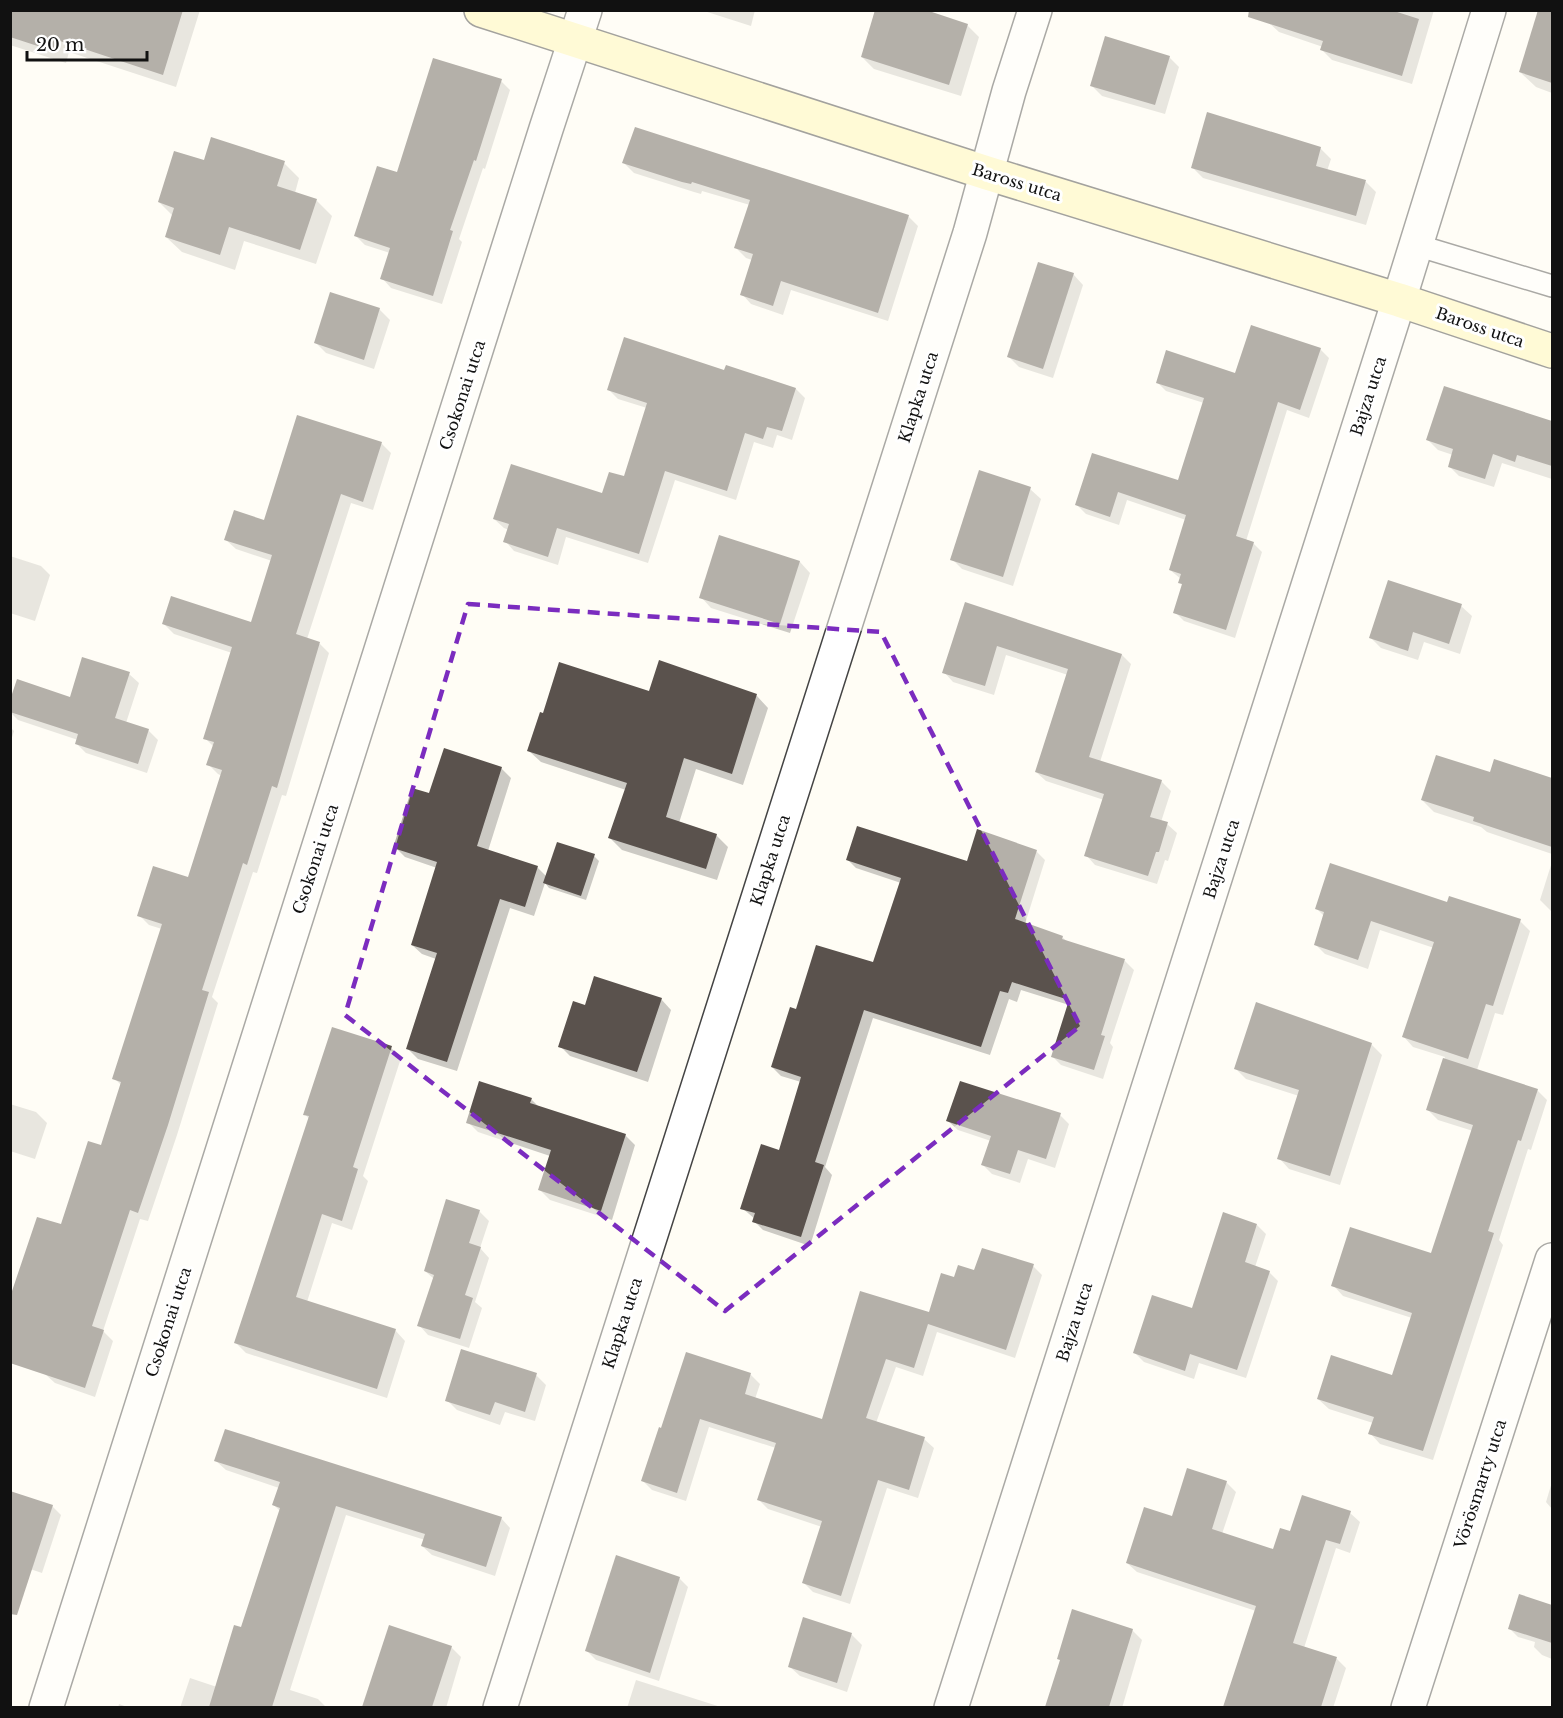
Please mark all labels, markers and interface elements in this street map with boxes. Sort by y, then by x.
scale bar [27,24,147,62]
text: 20 m [36,34,84,56]
street label: Baross utca [970,159,1064,205]
street label: Baross utca [1433,303,1527,352]
street label: Csokonai utca [435,337,489,453]
street label: Klapka utca [894,349,942,445]
street label: Bajza utca [1346,354,1390,438]
street label: Csokonai utca [288,801,342,917]
street label: Klapka utca [746,812,794,908]
street label: Bajza utca [1199,817,1243,901]
street label: Csokonai utca [141,1264,195,1380]
street label: Klapka utca [598,1275,646,1371]
street label: Bajza utca [1052,1280,1096,1364]
street label: Vörösmarty utca [1449,1417,1510,1552]

